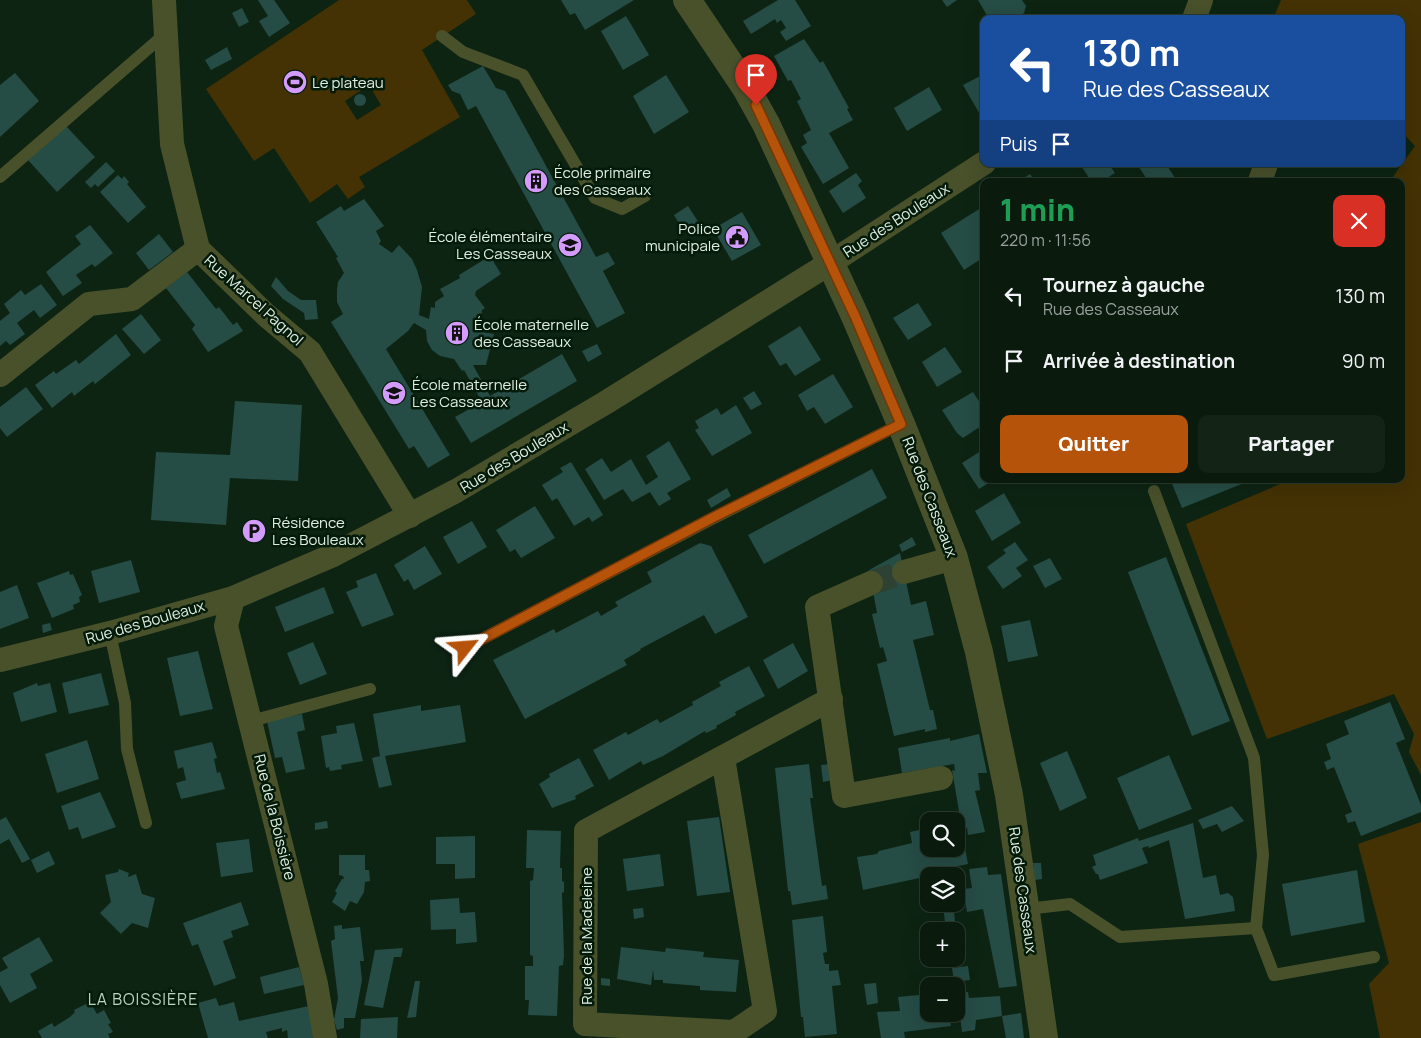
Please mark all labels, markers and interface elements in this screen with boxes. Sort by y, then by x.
text: 130 m [1083,29,1180,77]
icon: left [1000,35,1065,100]
pin [735,54,777,105]
icon: arrive [742,61,770,89]
sports icon: Le plateau [282,69,308,95]
place label: Le plateau [312,72,384,93]
text: Rue des Casseaux [1083,74,1270,104]
icon: arrive [1047,130,1075,158]
text: Puis [1000,131,1037,157]
place label: École primaire des Casseaux [554,162,651,200]
building icon: École primaire des Casseaux [523,168,549,194]
street label: Rue des Bouleaux [839,178,953,262]
text: 1 min [1000,189,1075,230]
button: close [1333,195,1385,247]
place label: Police municipale [645,218,720,256]
public building icon: Police municipale [724,224,750,250]
place label: École élémentaire Les Casseaux [428,226,552,264]
text: 220 m · 11:56 [1000,229,1091,251]
school or university icon: École élémentaire Les Casseaux [557,232,583,258]
street label: Rue Marcel Pagnol [200,250,308,350]
text: Tournez à gauche [1043,272,1205,298]
icon: left [1000,282,1028,310]
text: 130 m [1336,283,1385,309]
text: Rue des Casseaux [1043,298,1179,320]
place label: École maternelle des Casseaux [474,314,589,352]
building icon: École maternelle des Casseaux [444,320,470,346]
icon: arrive [1000,347,1028,375]
text: Arrivée à destination [1043,348,1235,374]
text: 90 m [1342,348,1385,374]
place label: École maternelle Les Casseaux [412,374,527,412]
school or university icon: École maternelle Les Casseaux [381,380,407,406]
button: Quitter [1000,415,1188,473]
button: Partager [1198,415,1385,473]
street label: Rue des Bouleaux [456,416,572,498]
street label: Rue des Casseaux [897,434,963,560]
place label: Résidence Les Bouleaux [272,512,364,550]
parking icon: Résidence Les Bouleaux [241,518,267,544]
street label: Rue des Bouleaux [83,595,207,649]
position arrow [438,621,490,673]
street label: Rue de la Boissière [249,752,301,882]
map controls [920,812,965,1022]
button: search [920,812,965,857]
street label: Rue des Casseaux [1004,826,1042,955]
street label: Rue de la Madeleine [576,867,597,1005]
button: layers [920,867,965,912]
button: + [920,922,965,967]
button: − [920,977,965,1022]
district label: LA BOISSIÈRE [88,988,198,1010]

